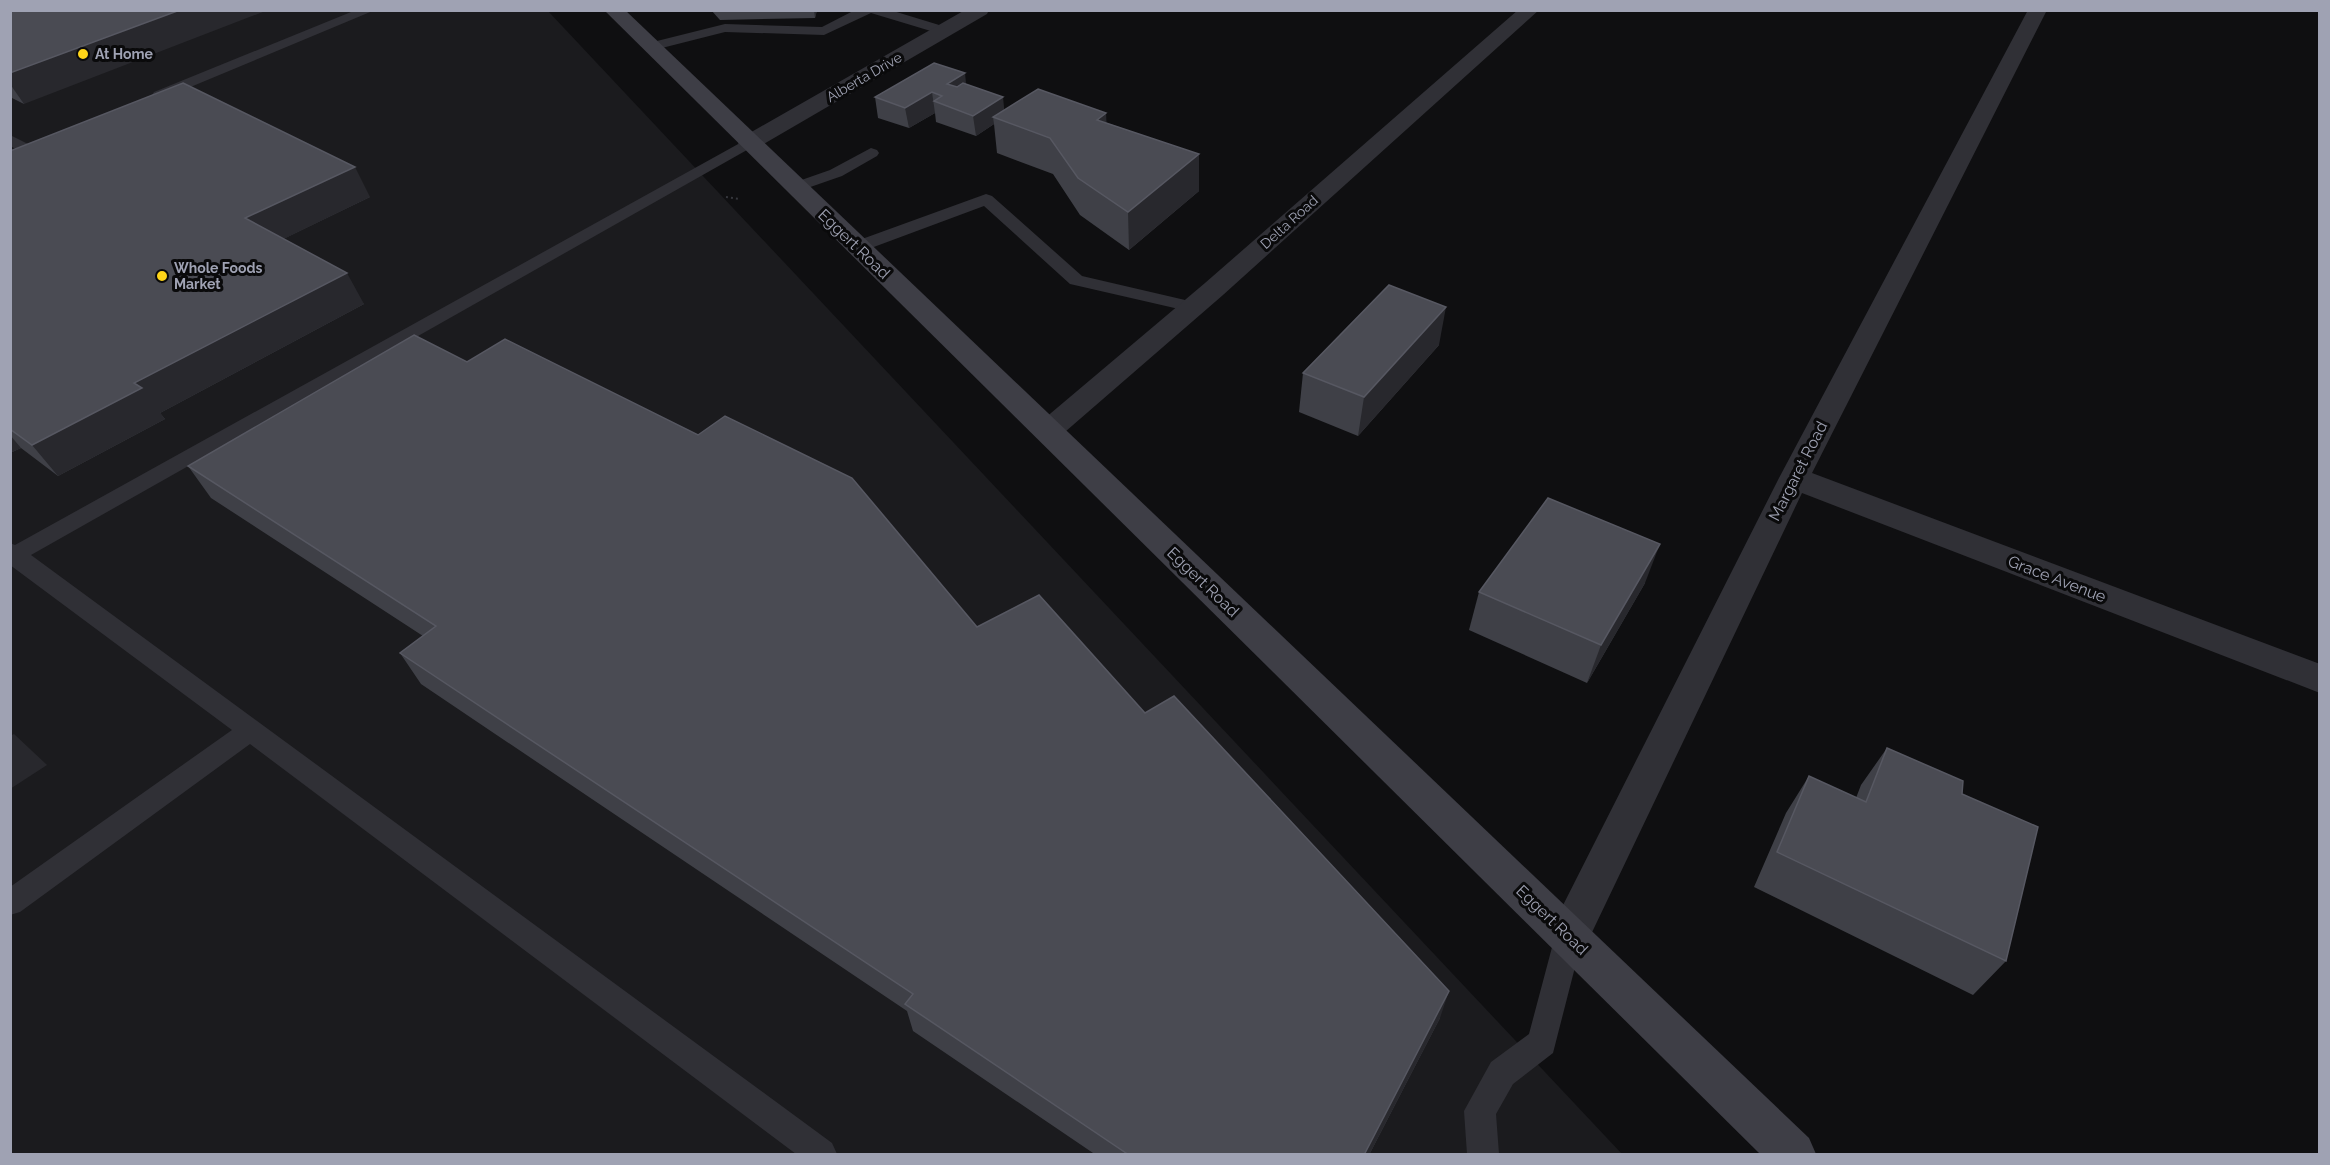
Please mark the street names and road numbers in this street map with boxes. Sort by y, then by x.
street label: Alberta Drive [823,49,905,105]
street label: Delta Road [1257,192,1321,252]
street label: Eggert Road [814,205,894,283]
street label: Margaret Road [1765,418,1831,524]
street label: Eggert Road [1163,543,1243,621]
street label: Grace Avenue [2005,552,2109,606]
street label: Eggert Road [1512,881,1592,959]

